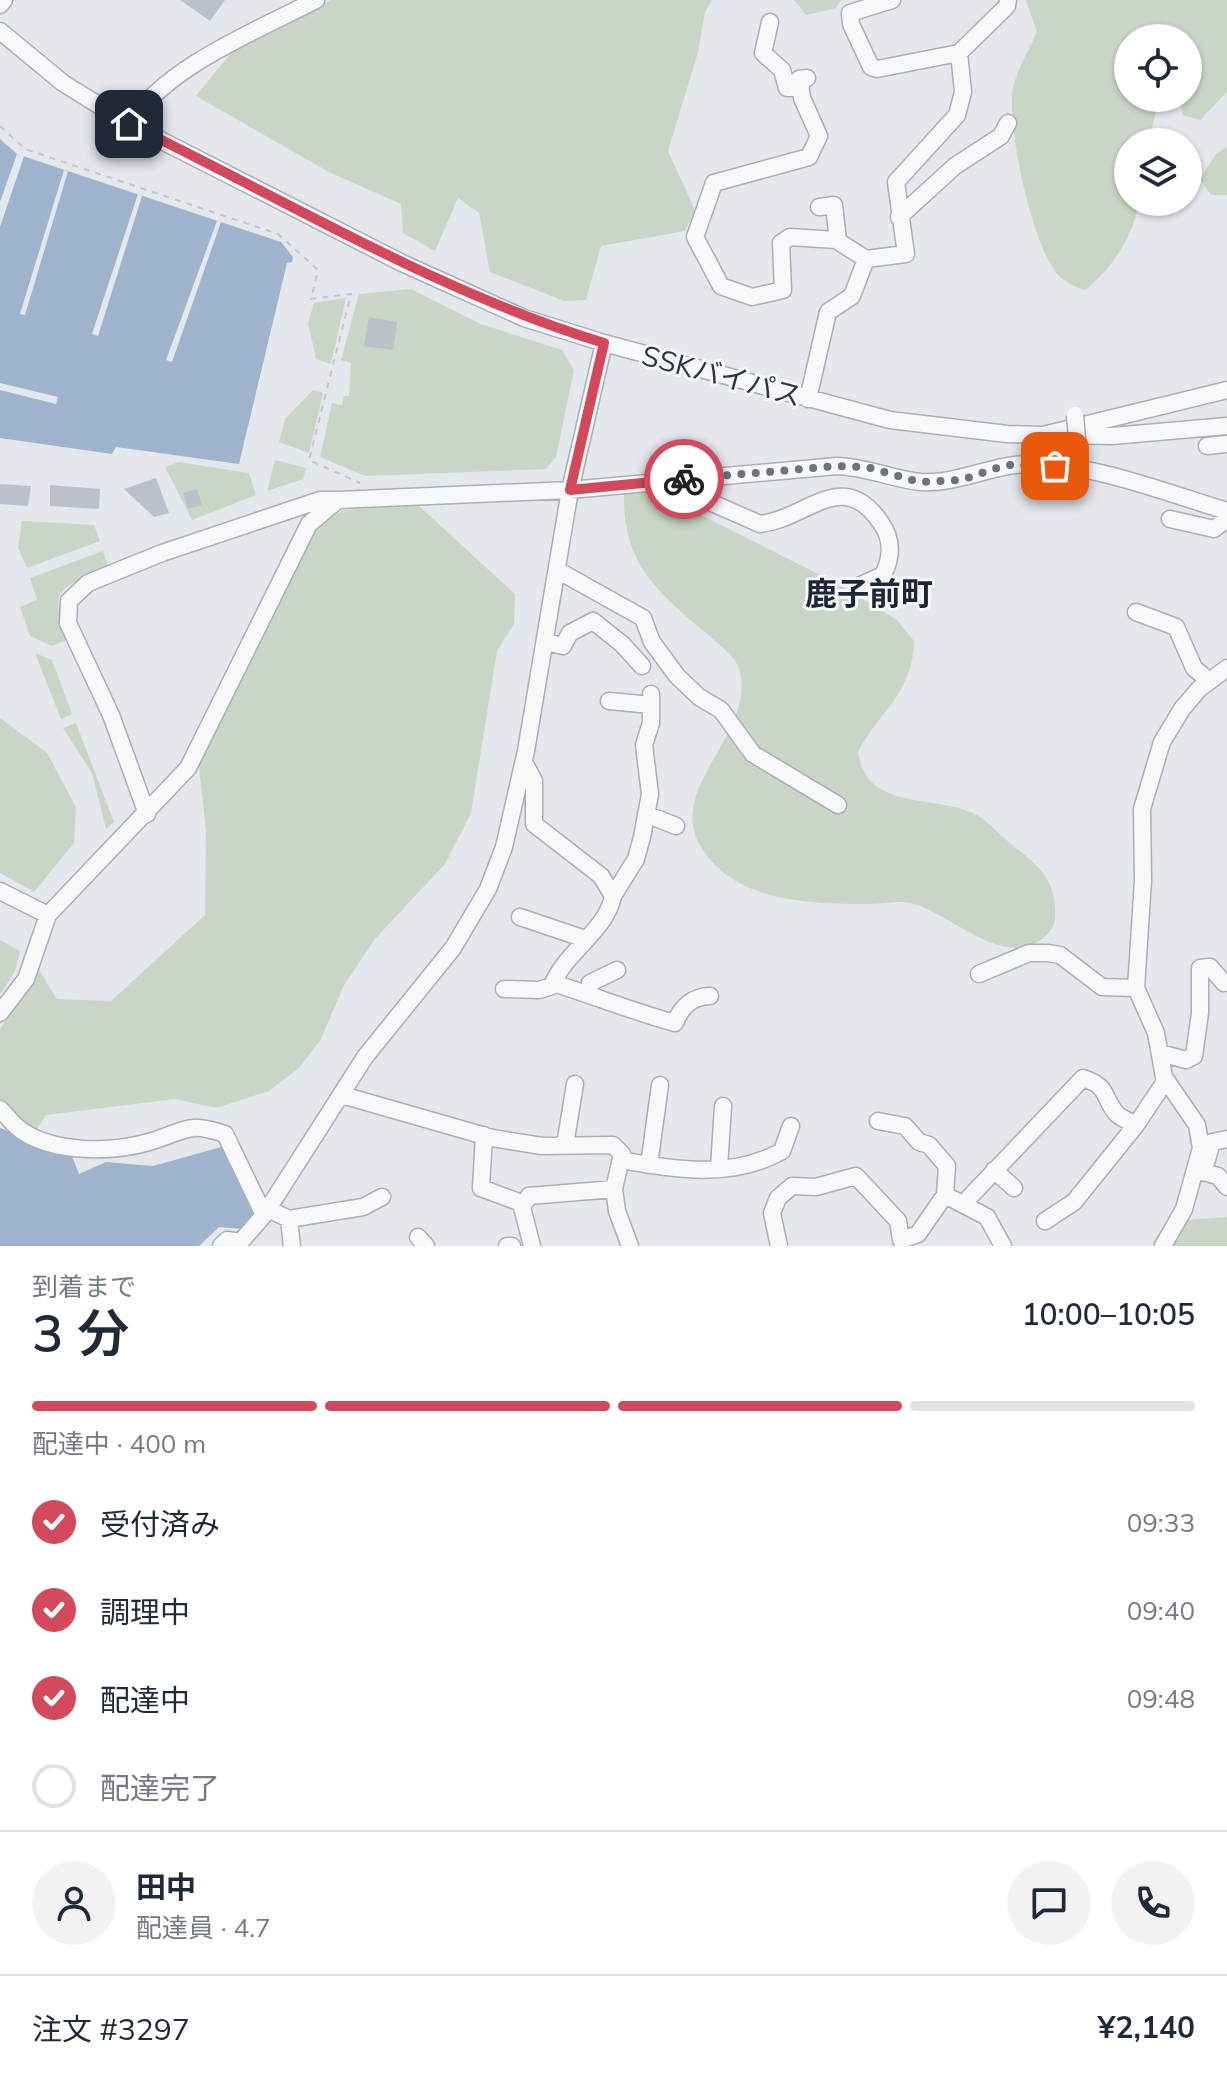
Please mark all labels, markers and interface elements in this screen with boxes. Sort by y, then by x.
map controls [1114,24,1202,216]
button: locate [1114,24,1202,112]
pin [95,90,163,158]
icon: home [107,102,151,146]
button: layers [1114,128,1202,216]
street label: SSKバイパス [638,337,806,413]
pin [1021,432,1089,500]
courier [644,439,724,519]
icon: bag [1033,444,1077,488]
icon: bike [662,457,706,501]
district label: 鹿子前町 [805,573,933,613]
text: 到着まで [32,1270,136,1303]
text: 10:00–10:05 [1022,1295,1195,1333]
text: 3 分 [32,1300,129,1365]
text: 配達中 · 400 m [32,1427,206,1460]
icon: check [32,1500,76,1544]
text: 受付済み [100,1505,220,1543]
text: 09:33 [1127,1506,1195,1539]
icon: check [32,1588,76,1632]
text: 調理中 [100,1593,190,1631]
text: 09:40 [1127,1594,1195,1627]
icon: check [32,1676,76,1720]
text: 配達中 [100,1681,190,1719]
text: 09:48 [1127,1682,1195,1715]
text: 配達完了 [100,1769,220,1807]
button: person [32,1861,116,1945]
button: chat [1007,1861,1091,1945]
button: phone [1111,1861,1195,1945]
text: 田中 [136,1868,196,1906]
text: 配達員 · 4.7 [136,1911,271,1944]
text: ¥2,140 [1098,2008,1195,2046]
text: 注文 #3297 [32,2010,190,2048]

